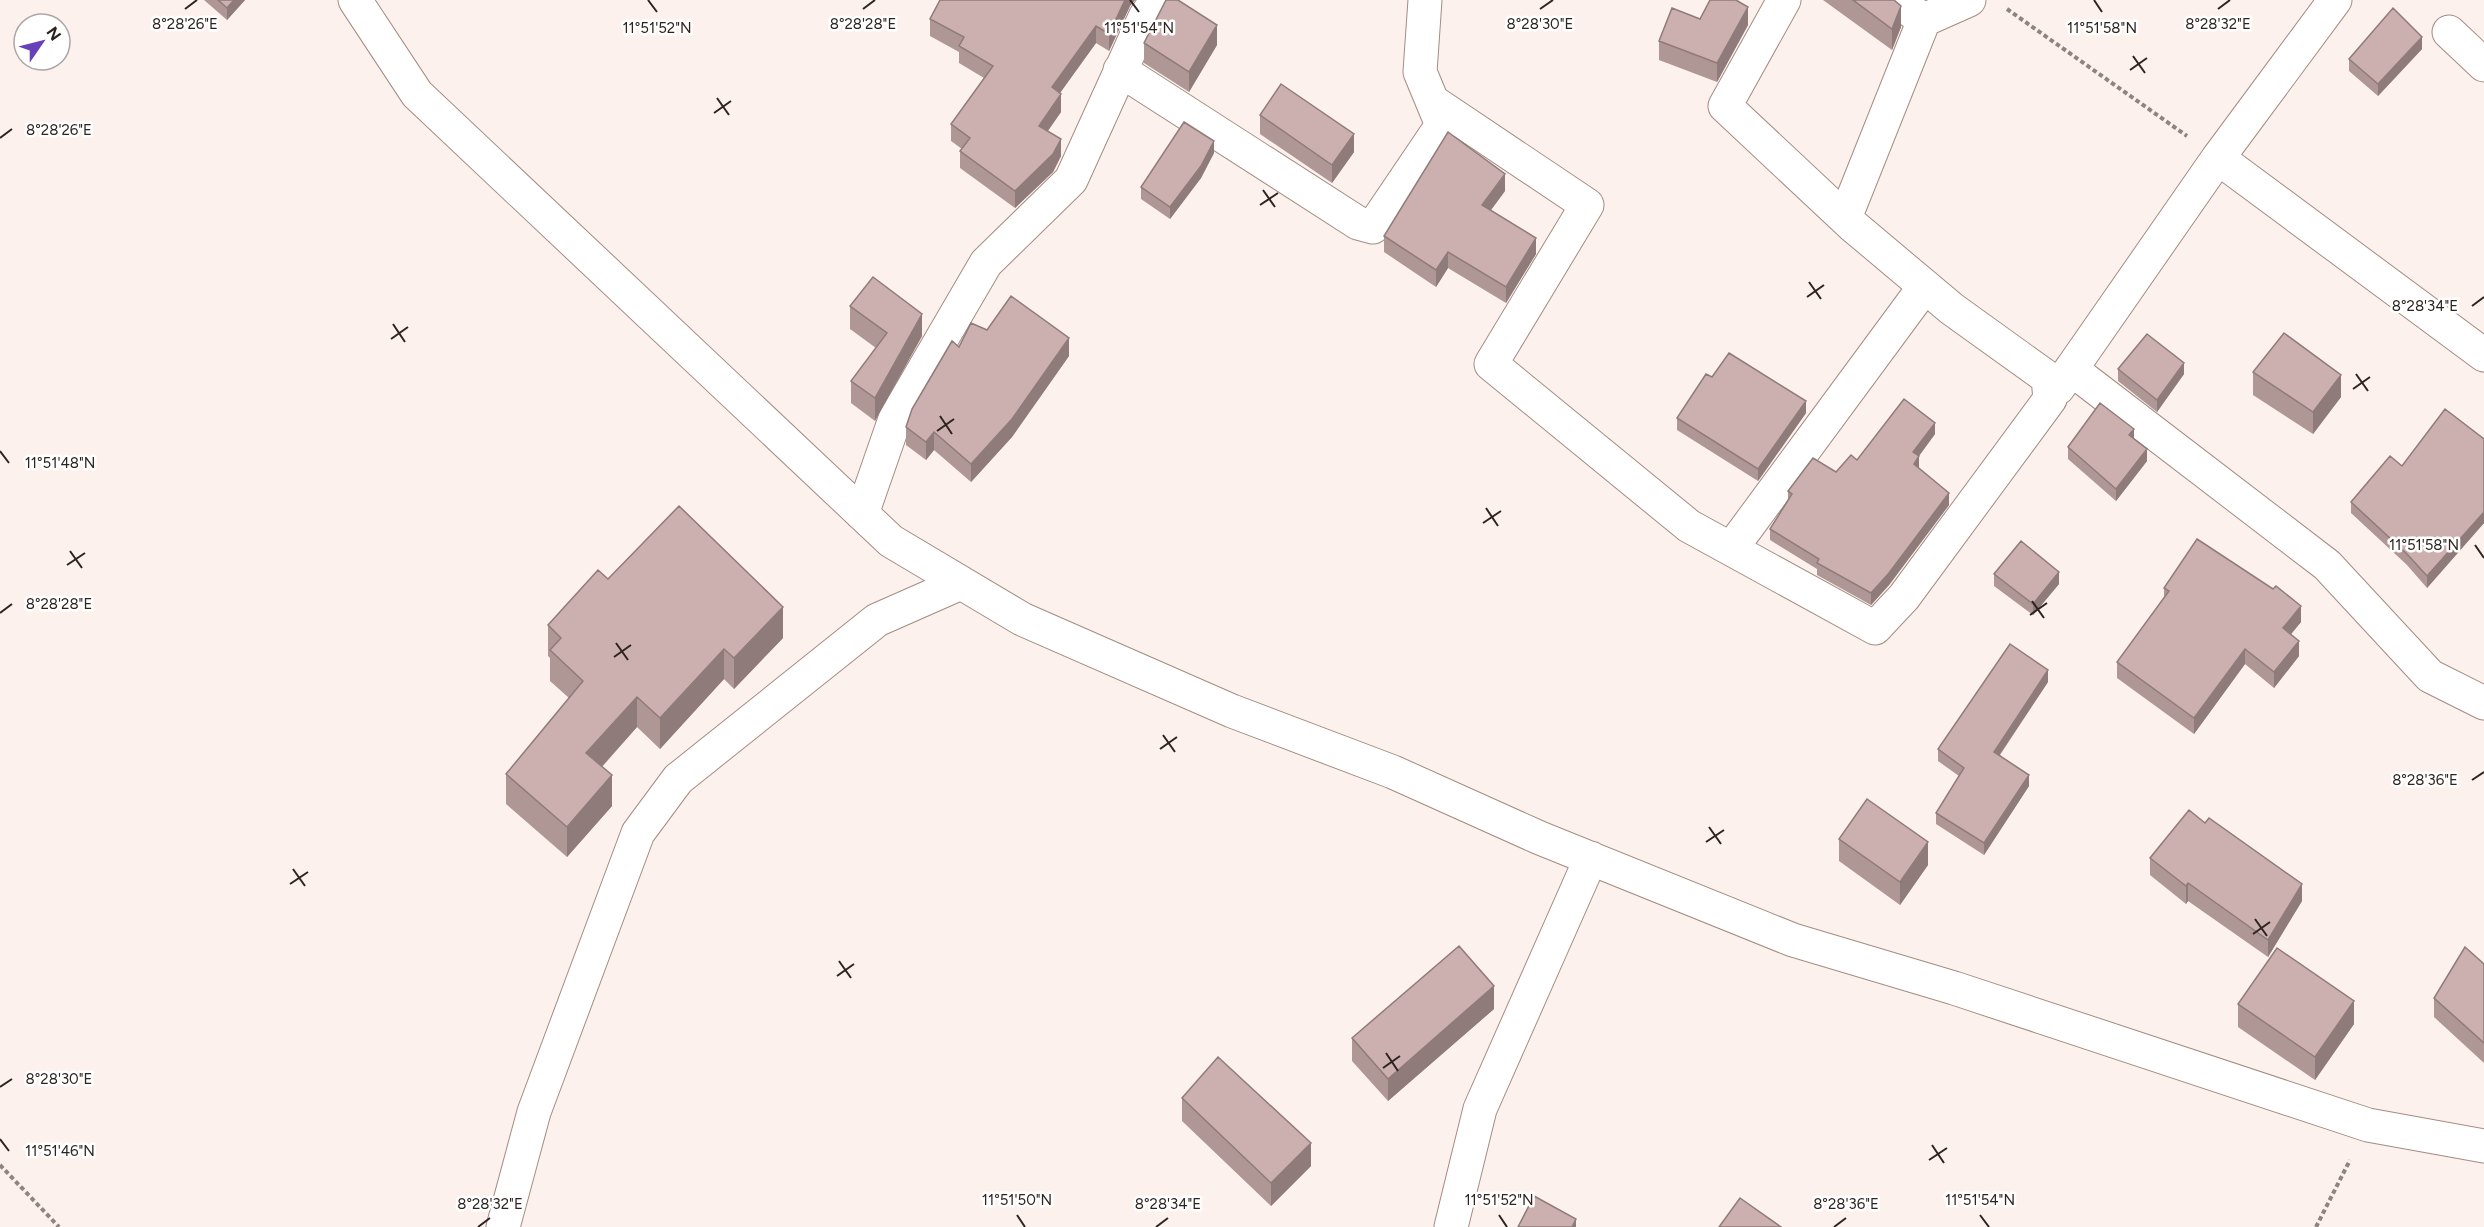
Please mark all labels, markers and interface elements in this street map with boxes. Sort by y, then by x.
north arrow [12,12,72,72]
text: 8°28'26"E [152,15,218,33]
text: 8°28'28"E [830,15,896,33]
text: 8°28'30"E [1507,15,1573,33]
text: 8°28'32"E [2185,15,2251,33]
text: 11°51'52"N [622,19,692,37]
text: 11°51'54"N [1104,19,1174,37]
text: 11°51'58"N [2067,19,2137,37]
text: N [43,23,65,44]
text: 8°28'26"E [26,121,92,139]
text: 8°28'34"E [2392,297,2458,315]
text: 11°51'48"N [25,454,95,472]
text: 11°51'58"N [2389,536,2459,554]
text: 8°28'28"E [26,595,92,613]
text: 8°28'36"E [2392,771,2458,789]
text: 8°28'30"E [26,1070,92,1088]
text: 11°51'46"N [25,1142,95,1160]
text: 11°51'50"N [982,1191,1052,1209]
text: 11°51'52"N [1464,1191,1534,1209]
text: 11°51'54"N [1945,1191,2015,1209]
text: 8°28'32"E [457,1195,523,1213]
text: 8°28'34"E [1135,1195,1201,1213]
text: 8°28'36"E [1813,1195,1879,1213]

